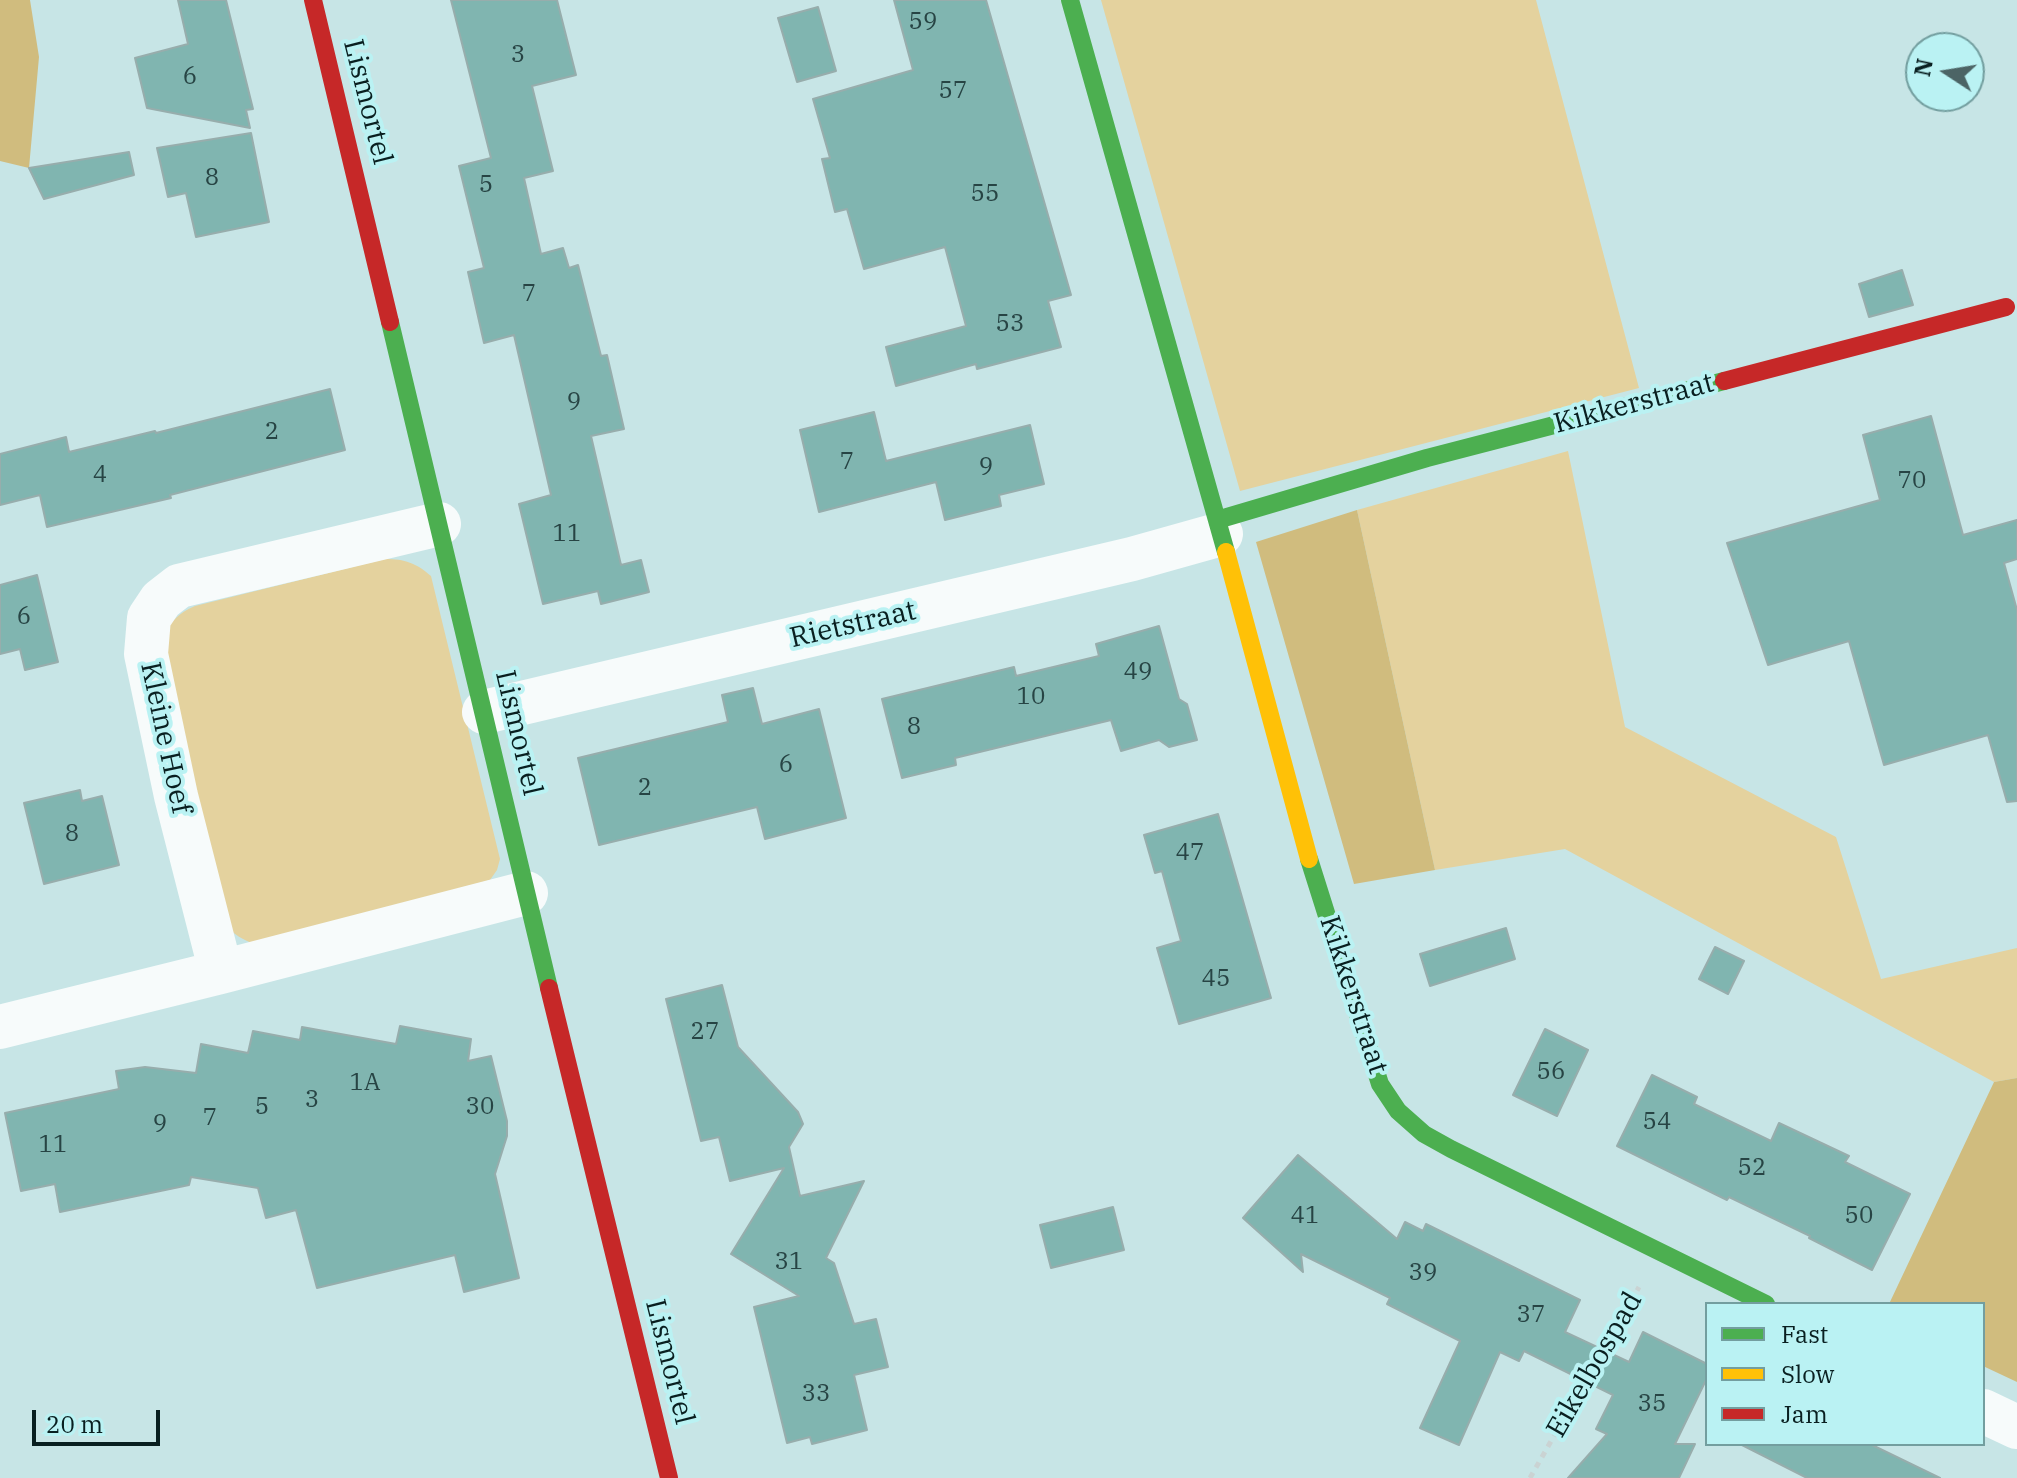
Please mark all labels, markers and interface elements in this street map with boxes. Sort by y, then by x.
house number: 59 [909,8,937,36]
north arrow [1905,32,1985,112]
street label: Lismortel [335,36,399,168]
house number: 3 [511,41,525,69]
text: N [1907,56,1939,79]
house number: 6 [183,63,197,91]
house number: 57 [939,77,967,105]
house number: 8 [205,164,219,192]
house number: 5 [479,171,493,199]
house number: 55 [971,180,999,208]
house number: 7 [522,280,536,308]
house number: 53 [996,310,1024,338]
street label: Kikkerstraat [1550,367,1718,441]
house number: 9 [567,388,581,416]
house number: 2 [265,418,279,446]
house number: 7 [840,448,854,476]
house number: 9 [979,453,993,481]
house number: 4 [93,461,107,489]
house number: 70 [1898,467,1926,495]
house number: 11 [553,520,581,548]
street label: Rietstraat [787,594,919,656]
house number: 6 [17,603,31,631]
house number: 49 [1124,658,1152,686]
street label: Kleine Hoef [133,659,197,817]
street label: Lismortel [487,667,549,799]
house number: 10 [1017,683,1045,711]
house number: 8 [907,713,921,741]
house number: 6 [779,751,793,779]
house number: 2 [638,774,652,802]
house number: 8 [65,820,79,848]
house number: 47 [1176,839,1204,867]
street label: Kikkerstraat [1312,912,1394,1078]
house number: 45 [1202,965,1230,993]
house number: 27 [691,1018,719,1046]
house number: 56 [1537,1058,1565,1086]
house number: 1A [350,1069,380,1097]
house number: 3 [305,1086,319,1114]
house number: 5 [255,1093,269,1121]
house number: 30 [466,1093,494,1121]
house number: 7 [203,1104,217,1132]
house number: 54 [1643,1108,1671,1136]
house number: 9 [153,1110,167,1138]
house number: 11 [39,1131,67,1159]
house number: 52 [1738,1154,1766,1182]
house number: 41 [1291,1202,1319,1230]
house number: 50 [1845,1202,1873,1230]
house number: 31 [775,1248,803,1276]
house number: 39 [1409,1259,1437,1287]
street label: Eikelbospad [1540,1286,1650,1444]
street label: Lismortel [637,1296,701,1428]
house number: 37 [1517,1301,1545,1329]
legend [1705,1302,1985,1446]
text: Fast [1781,1318,1828,1350]
text: Slow [1781,1358,1834,1390]
house number: 33 [802,1380,830,1408]
house number: 35 [1638,1390,1666,1418]
scale bar [36,1394,164,1444]
text: Jam [1781,1398,1828,1430]
text: 20 m [46,1408,103,1440]

